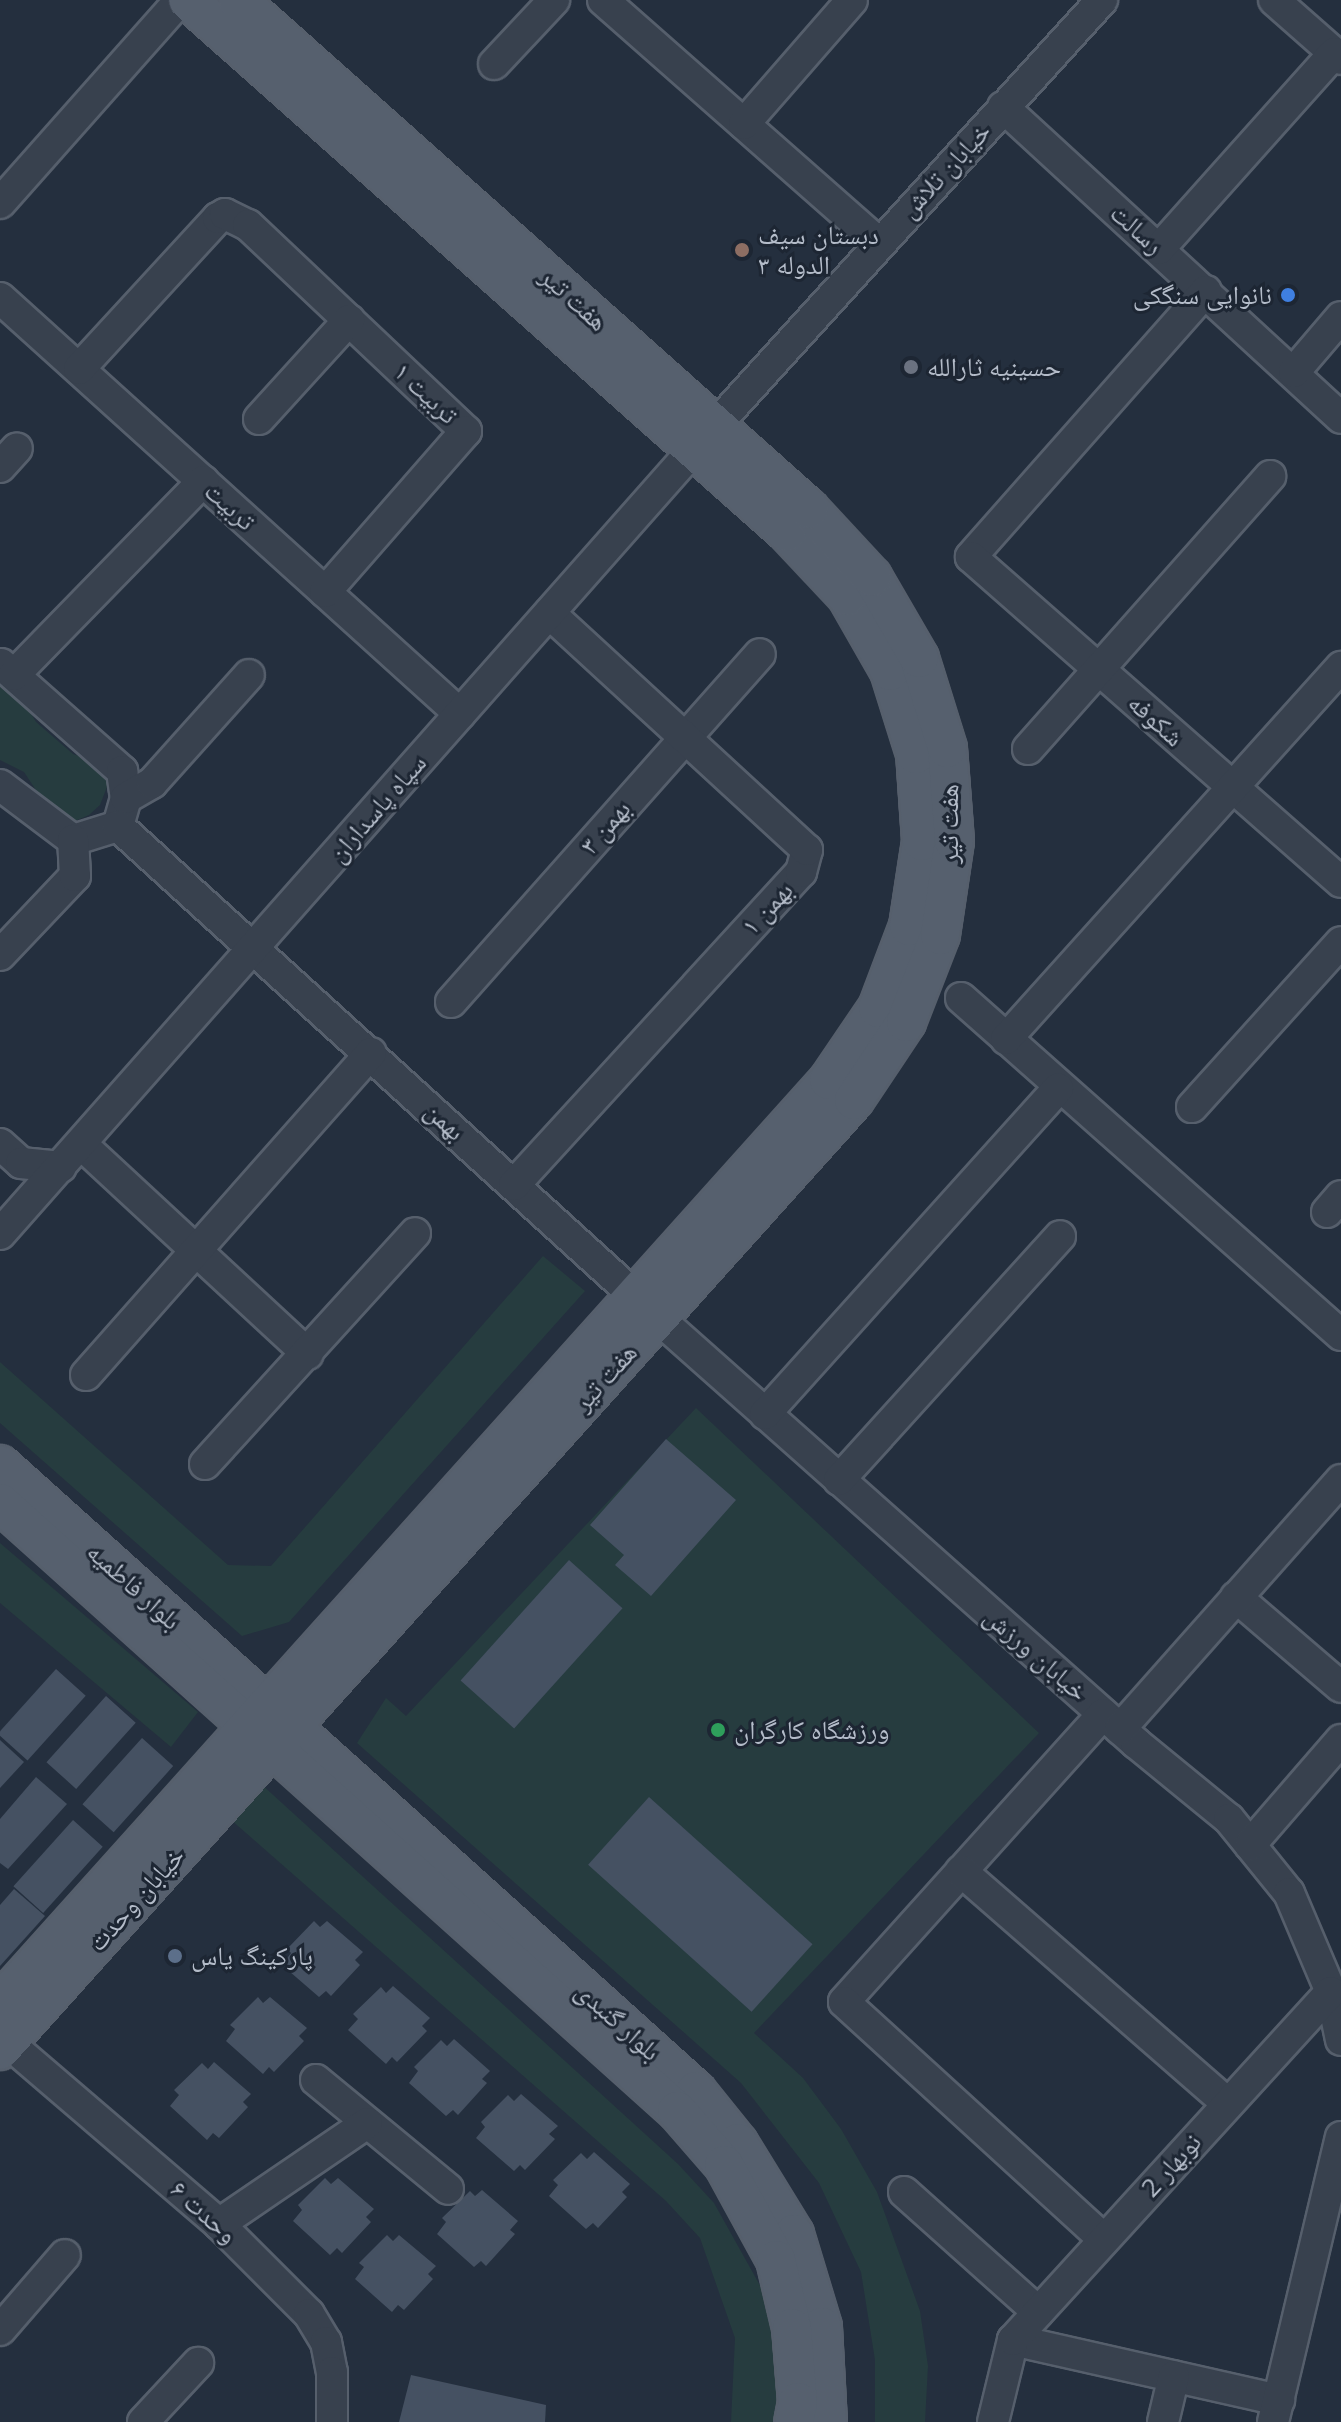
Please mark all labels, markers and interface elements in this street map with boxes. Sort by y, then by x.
street label: خیابان تلاش [893,116,997,224]
street label: رسالت [1104,197,1170,261]
place label: دبستان سیف الدوله ۳ [758,219,879,280]
marker: دبستان سیف الدوله ۳ [733,241,751,259]
street label: هفت تیر [534,261,614,337]
place label: نانوایی سنگکی [1133,279,1272,311]
marker: نانوایی سنگکی [1279,286,1297,304]
place label: حسینیه ثارالله [927,351,1061,383]
street label: تربیت ۱ [388,356,464,430]
marker: حسینیه ثارالله [902,358,920,376]
street label: تربیت [198,475,262,537]
street label: شکوفه [1122,687,1190,753]
street label: سپاه پاسداران [322,748,432,868]
street label: هفت تیر [933,784,965,864]
street label: بهمن ۳ [573,794,637,860]
street label: بهمن ۱ [735,875,799,941]
street label: بهمن [419,1095,471,1147]
street label: هفت تیر [567,1337,643,1417]
street label: بلوار فاطمیه [81,1536,187,1636]
street label: خیابان ورزش [978,1601,1094,1707]
place label: ورزشگاه کارگران [734,1714,889,1746]
marker: ورزشگاه کارگران [709,1721,727,1739]
street label: خیابان وحدت [81,1841,191,1957]
place label: پارکینگ یاس [191,1940,313,1972]
marker: پارکینگ یاس [166,1947,184,1965]
street label: بلوار گنبدی [569,1975,667,2067]
street label: نوبهار 2 [1134,2127,1208,2203]
street label: وحدت ۶ [164,2174,244,2250]

